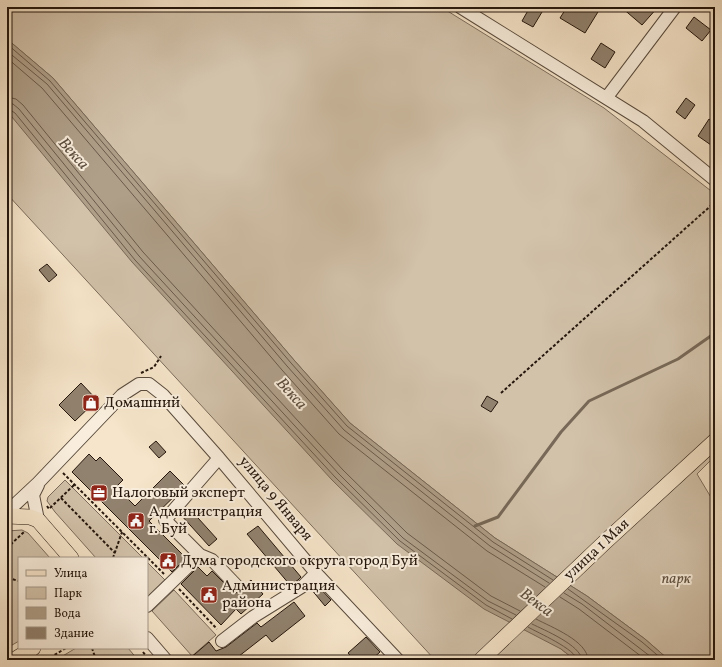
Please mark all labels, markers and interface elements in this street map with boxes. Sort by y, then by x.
water label: Векса [53,133,94,175]
water label: Векса [271,373,312,415]
shop icon: Домашний [81,393,101,413]
place label: Домашний [104,393,180,414]
street label: улица 9 Января [233,452,317,546]
office icon: Налоговый эксперт [89,483,109,503]
place label: Налоговый эксперт [112,483,245,504]
place label: Администрация г. Буй [149,502,263,540]
public building icon: Администрация г. Буй [126,511,146,531]
street label: улица 1 Мая [560,514,635,586]
public building icon: Дума городского округа город Буй [158,551,178,571]
place label: Дума городского округа город Буй [181,551,418,572]
legend [18,557,148,649]
text: Улица [54,566,87,582]
park label: парк [662,569,691,590]
place label: Администрация района [222,576,336,614]
water label: Векса [515,583,558,623]
public building icon: Администрация района [199,585,219,605]
text: Парк [54,586,82,602]
text: Вода [54,606,81,622]
text: Здание [54,626,94,642]

